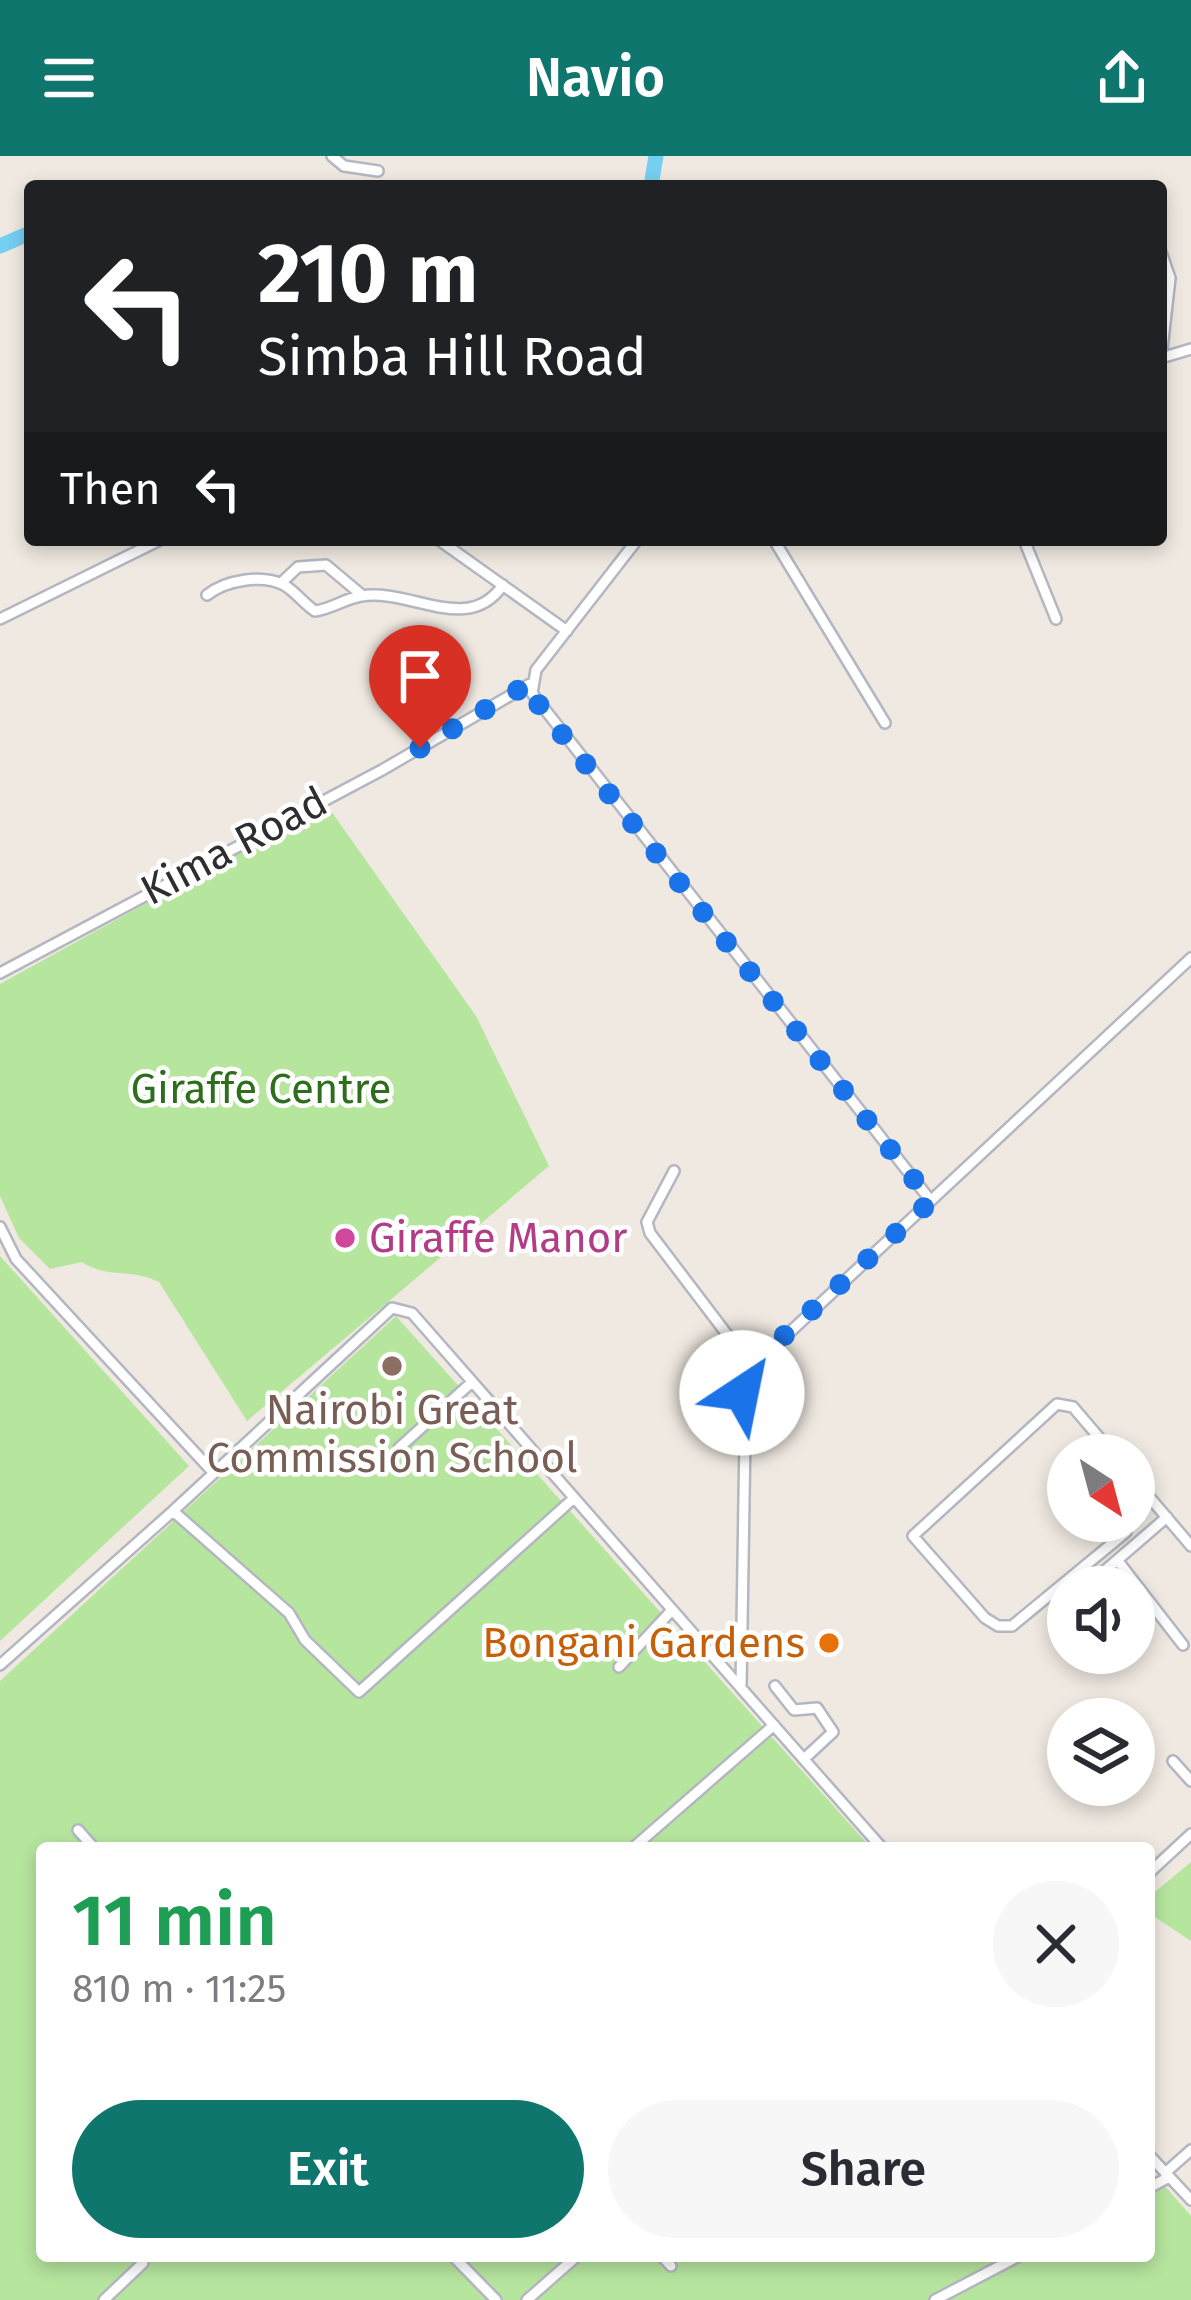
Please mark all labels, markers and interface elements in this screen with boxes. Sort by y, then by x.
icon: menu [36,45,102,111]
icon: share [1089,45,1155,111]
text: Navio [526,46,665,110]
text: 210 m [258,223,479,324]
icon: left [60,228,216,384]
text: Simba Hill Road [258,325,647,389]
icon: left [185,456,251,522]
text: Then [60,462,161,516]
pin [369,625,471,748]
icon: arrive [387,643,453,709]
street label: Kima Road [132,776,336,916]
park label: Giraffe Centre [131,1064,391,1114]
place label: Giraffe Manor [369,1213,628,1263]
marker: Giraffe Manor [332,1225,358,1251]
position arrow [679,1330,805,1456]
marker: Nairobi Great Commission School [379,1353,405,1379]
place label: Nairobi Great Commission School [207,1385,577,1483]
north arrow [1047,1434,1155,1542]
map controls [1047,1434,1155,1806]
button: sound [1047,1566,1155,1674]
place label: Bongani Gardens [482,1618,805,1668]
marker: Bongani Gardens [816,1630,842,1656]
button: layers [1047,1698,1155,1806]
text: 11 min [72,1878,277,1964]
button: close [993,1881,1119,2007]
text: 810 m · 11:25 [72,1966,286,2012]
button: Exit [72,2100,584,2238]
button: Share [608,2100,1119,2238]

